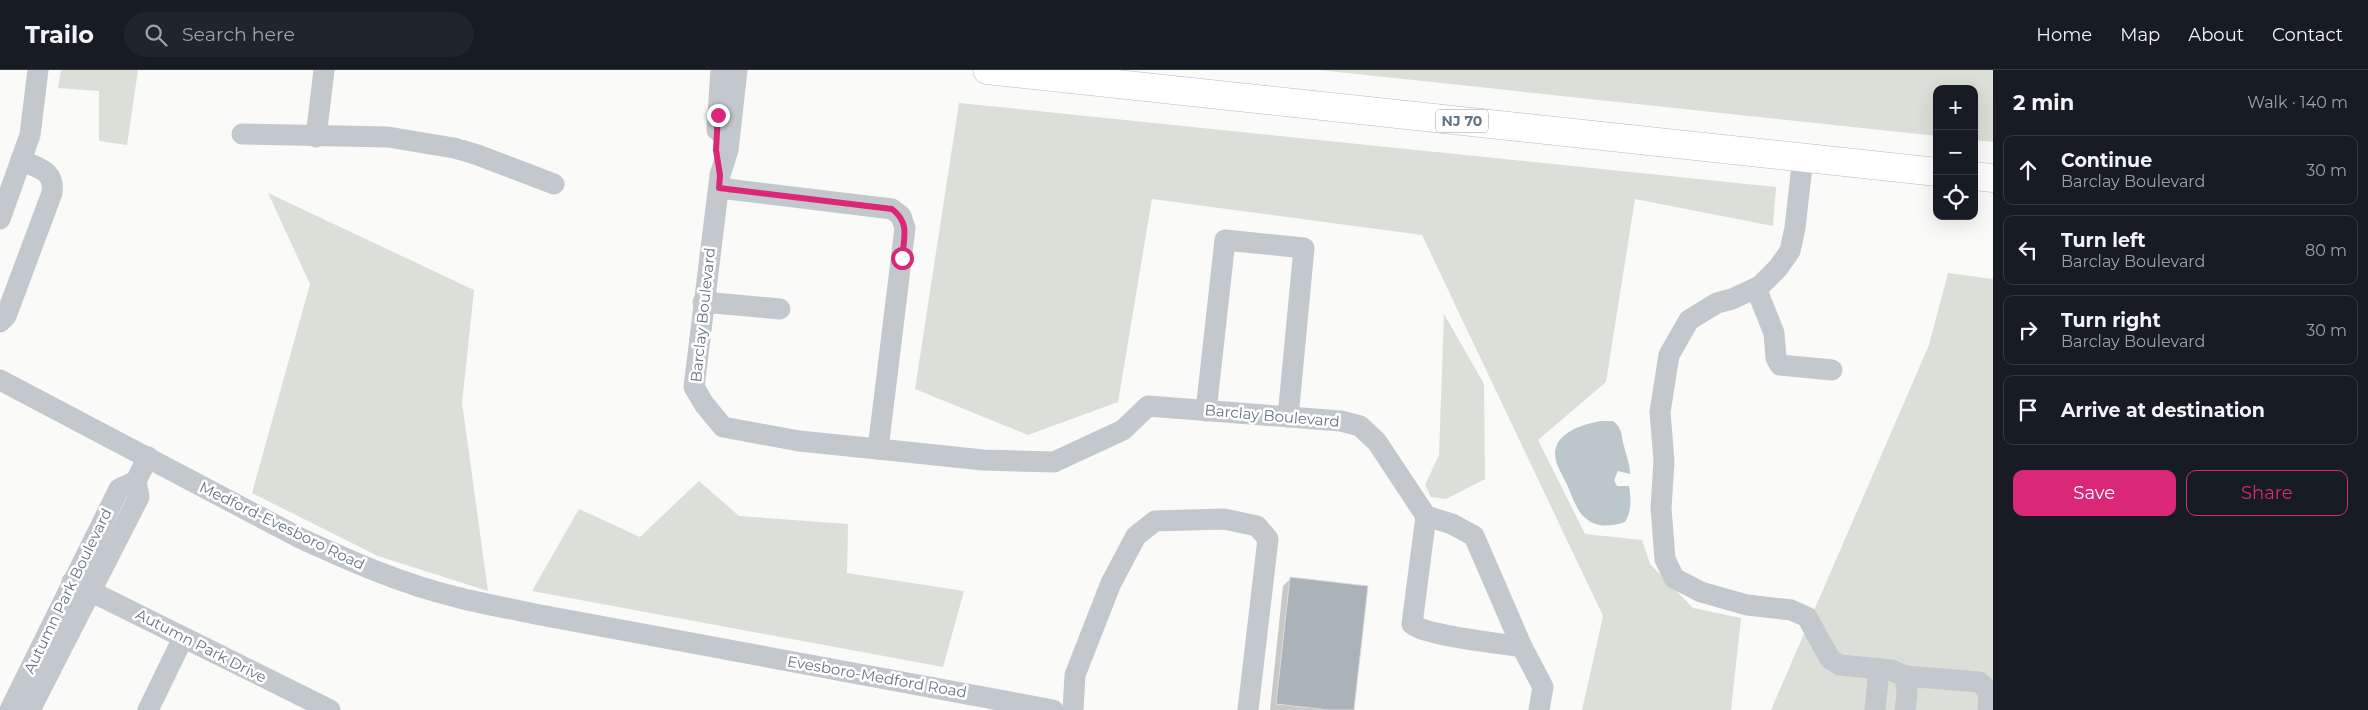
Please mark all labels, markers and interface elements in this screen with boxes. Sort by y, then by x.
search box [124,12,474,57]
text: Trailo [25,20,94,49]
icon: search [142,21,170,49]
text: Search here [182,23,295,46]
text: Home [2036,24,2092,46]
text: Map [2120,24,2160,46]
text: About [2188,24,2244,46]
text: Contact [2272,24,2343,46]
map controls [1933,85,1978,220]
button: + [1933,85,1978,130]
text: 2 min [2013,90,2074,115]
text: Walk · 140 m [2247,93,2348,112]
route end [707,104,730,127]
road number: NJ 70 [1436,110,1488,132]
button: − [1933,130,1978,175]
text: Continue [2061,149,2152,172]
icon: ahead [2014,156,2042,184]
text: 30 m [2306,161,2347,180]
text: Barclay Boulevard [2061,172,2205,191]
button: locate [1933,175,1978,220]
text: Turn left [2061,229,2146,252]
icon: left [2014,236,2042,264]
text: 80 m [2305,241,2347,260]
street label: Barclay Boulevard [686,247,719,383]
route start [891,247,914,270]
text: Barclay Boulevard [2061,252,2205,271]
text: Turn right [2061,309,2161,332]
icon: right [2014,316,2042,344]
text: 30 m [2306,321,2347,340]
text: Barclay Boulevard [2061,332,2205,351]
icon: arrive [2014,396,2042,424]
text: Arrive at destination [2061,399,2265,422]
street label: Barclay Boulevard [1204,400,1340,431]
button: Save [2013,470,2176,516]
button: Share [2186,470,2348,516]
street label: Medford-Evesboro Road [196,477,368,574]
street label: Autumn Park Boulevard [19,505,116,676]
street label: Autumn Park Drive [133,604,270,687]
street label: Evesboro-Medford Road [786,651,968,702]

